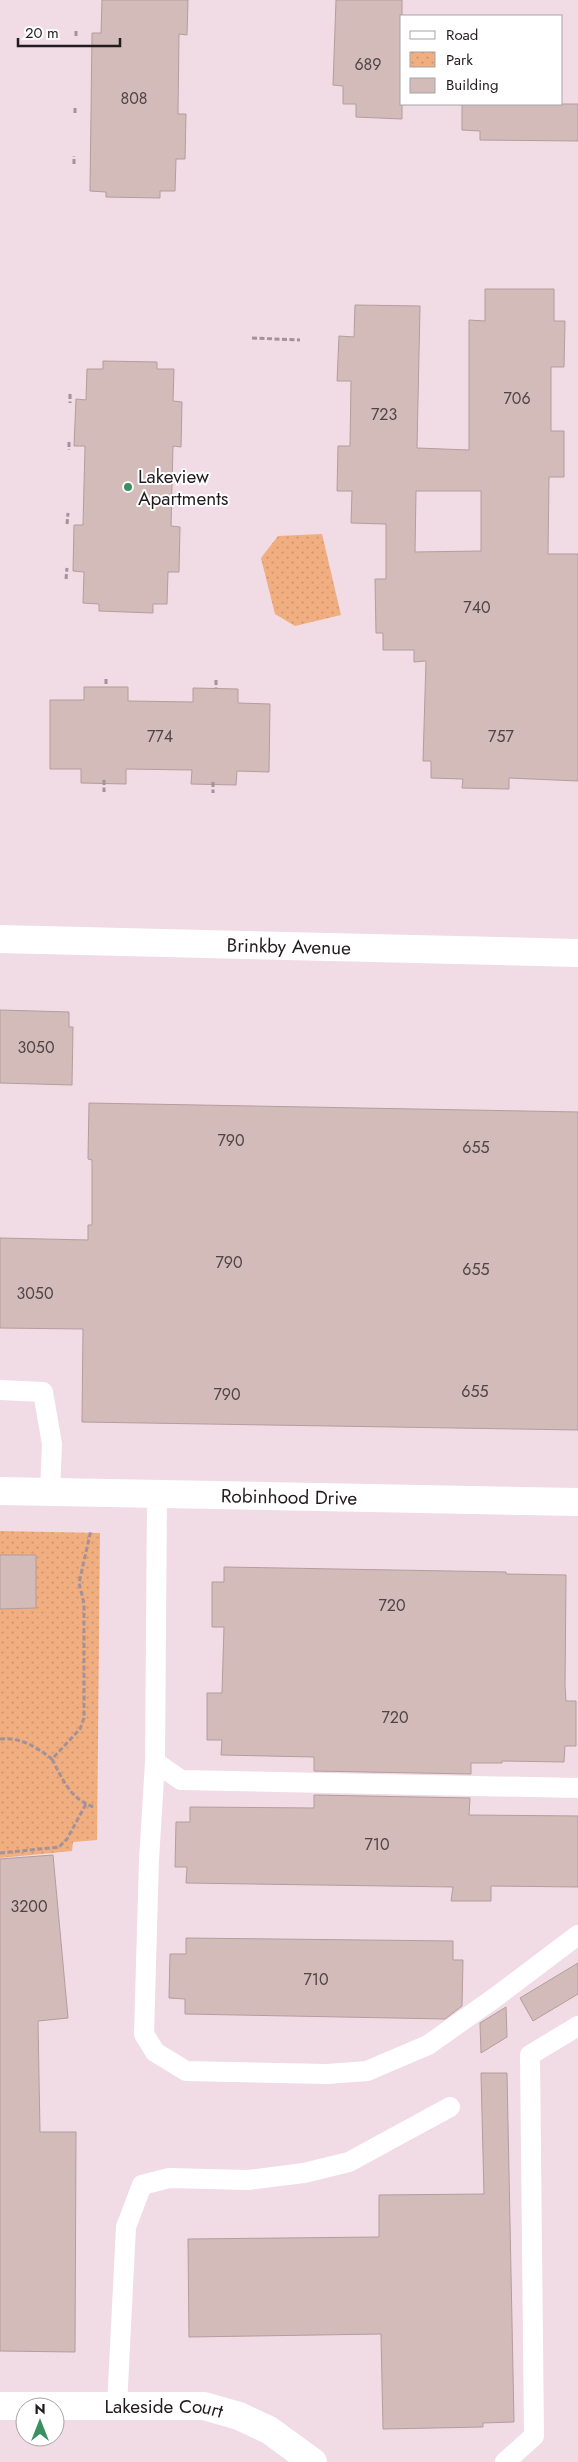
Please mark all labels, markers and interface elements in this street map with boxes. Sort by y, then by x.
scale bar [18,15,120,47]
legend [400,15,563,105]
text: 20 m [25,22,59,44]
text: Road [446,24,478,46]
text: Park [446,49,473,71]
house number: 689 [354,53,382,76]
text: Building [446,74,498,96]
house number: 808 [120,87,148,110]
house number: 706 [503,387,531,410]
house number: 723 [371,403,397,426]
place label: Lakeview Apartments [138,463,229,512]
marker: Lakeview Apartments [122,481,134,493]
house number: 740 [463,596,491,619]
house number: 774 [147,725,173,748]
house number: 757 [488,725,515,748]
street label: Brinkby Avenue [226,931,352,961]
house number: 3050 [18,1036,54,1059]
house number: 790 [217,1129,245,1152]
house number: 655 [462,1136,490,1159]
house number: 790 [215,1251,243,1274]
house number: 655 [462,1258,490,1281]
house number: 3050 [17,1282,53,1305]
house number: 655 [461,1380,489,1403]
house number: 790 [213,1383,241,1406]
street label: Robinhood Drive [221,1482,358,1511]
house number: 720 [378,1594,406,1617]
house number: 720 [381,1706,409,1729]
house number: 710 [364,1833,390,1856]
house number: 3200 [10,1895,48,1918]
house number: 710 [303,1968,329,1991]
street label: Lakeside Court [104,2393,227,2424]
north arrow [15,2397,65,2447]
text: N [34,2399,46,2419]

